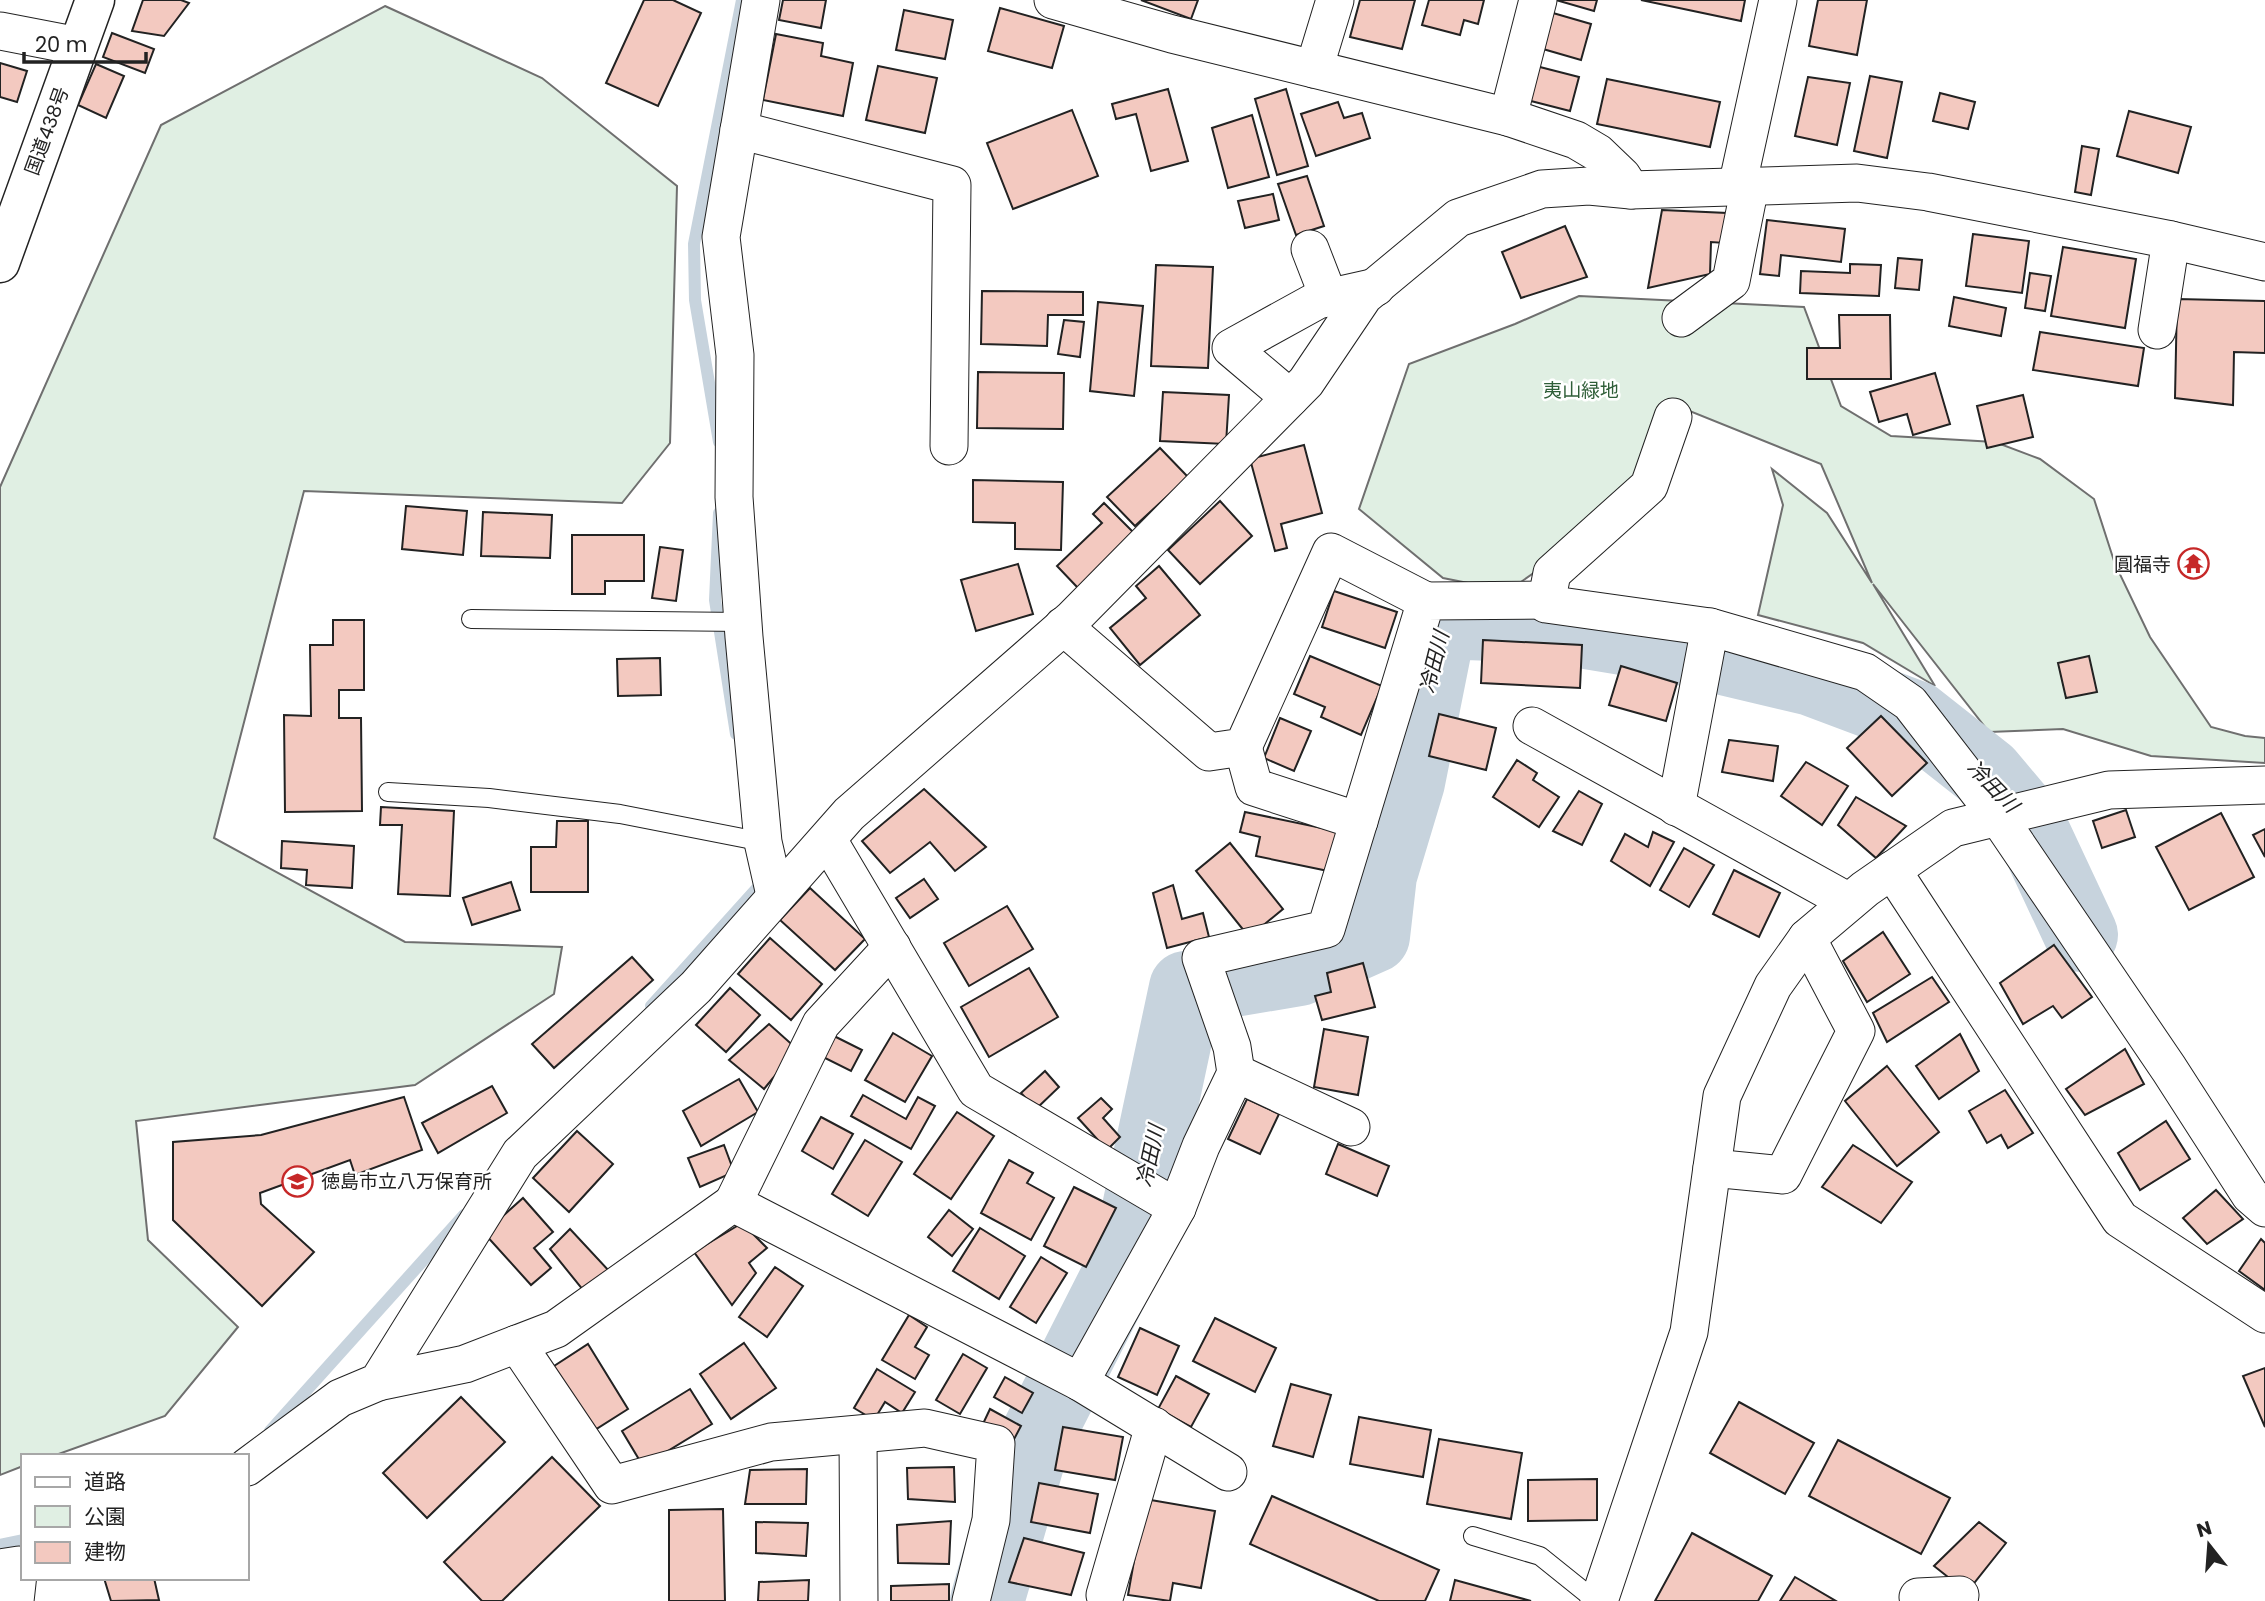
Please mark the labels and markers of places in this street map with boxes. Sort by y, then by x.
temple icon: 圓福寺 [2177,547,2211,581]
place label: 圓福寺 [2114,551,2171,578]
school or university icon: 徳島市立八万保育所 [281,1164,315,1198]
place label: 徳島市立八万保育所 [321,1168,492,1195]

